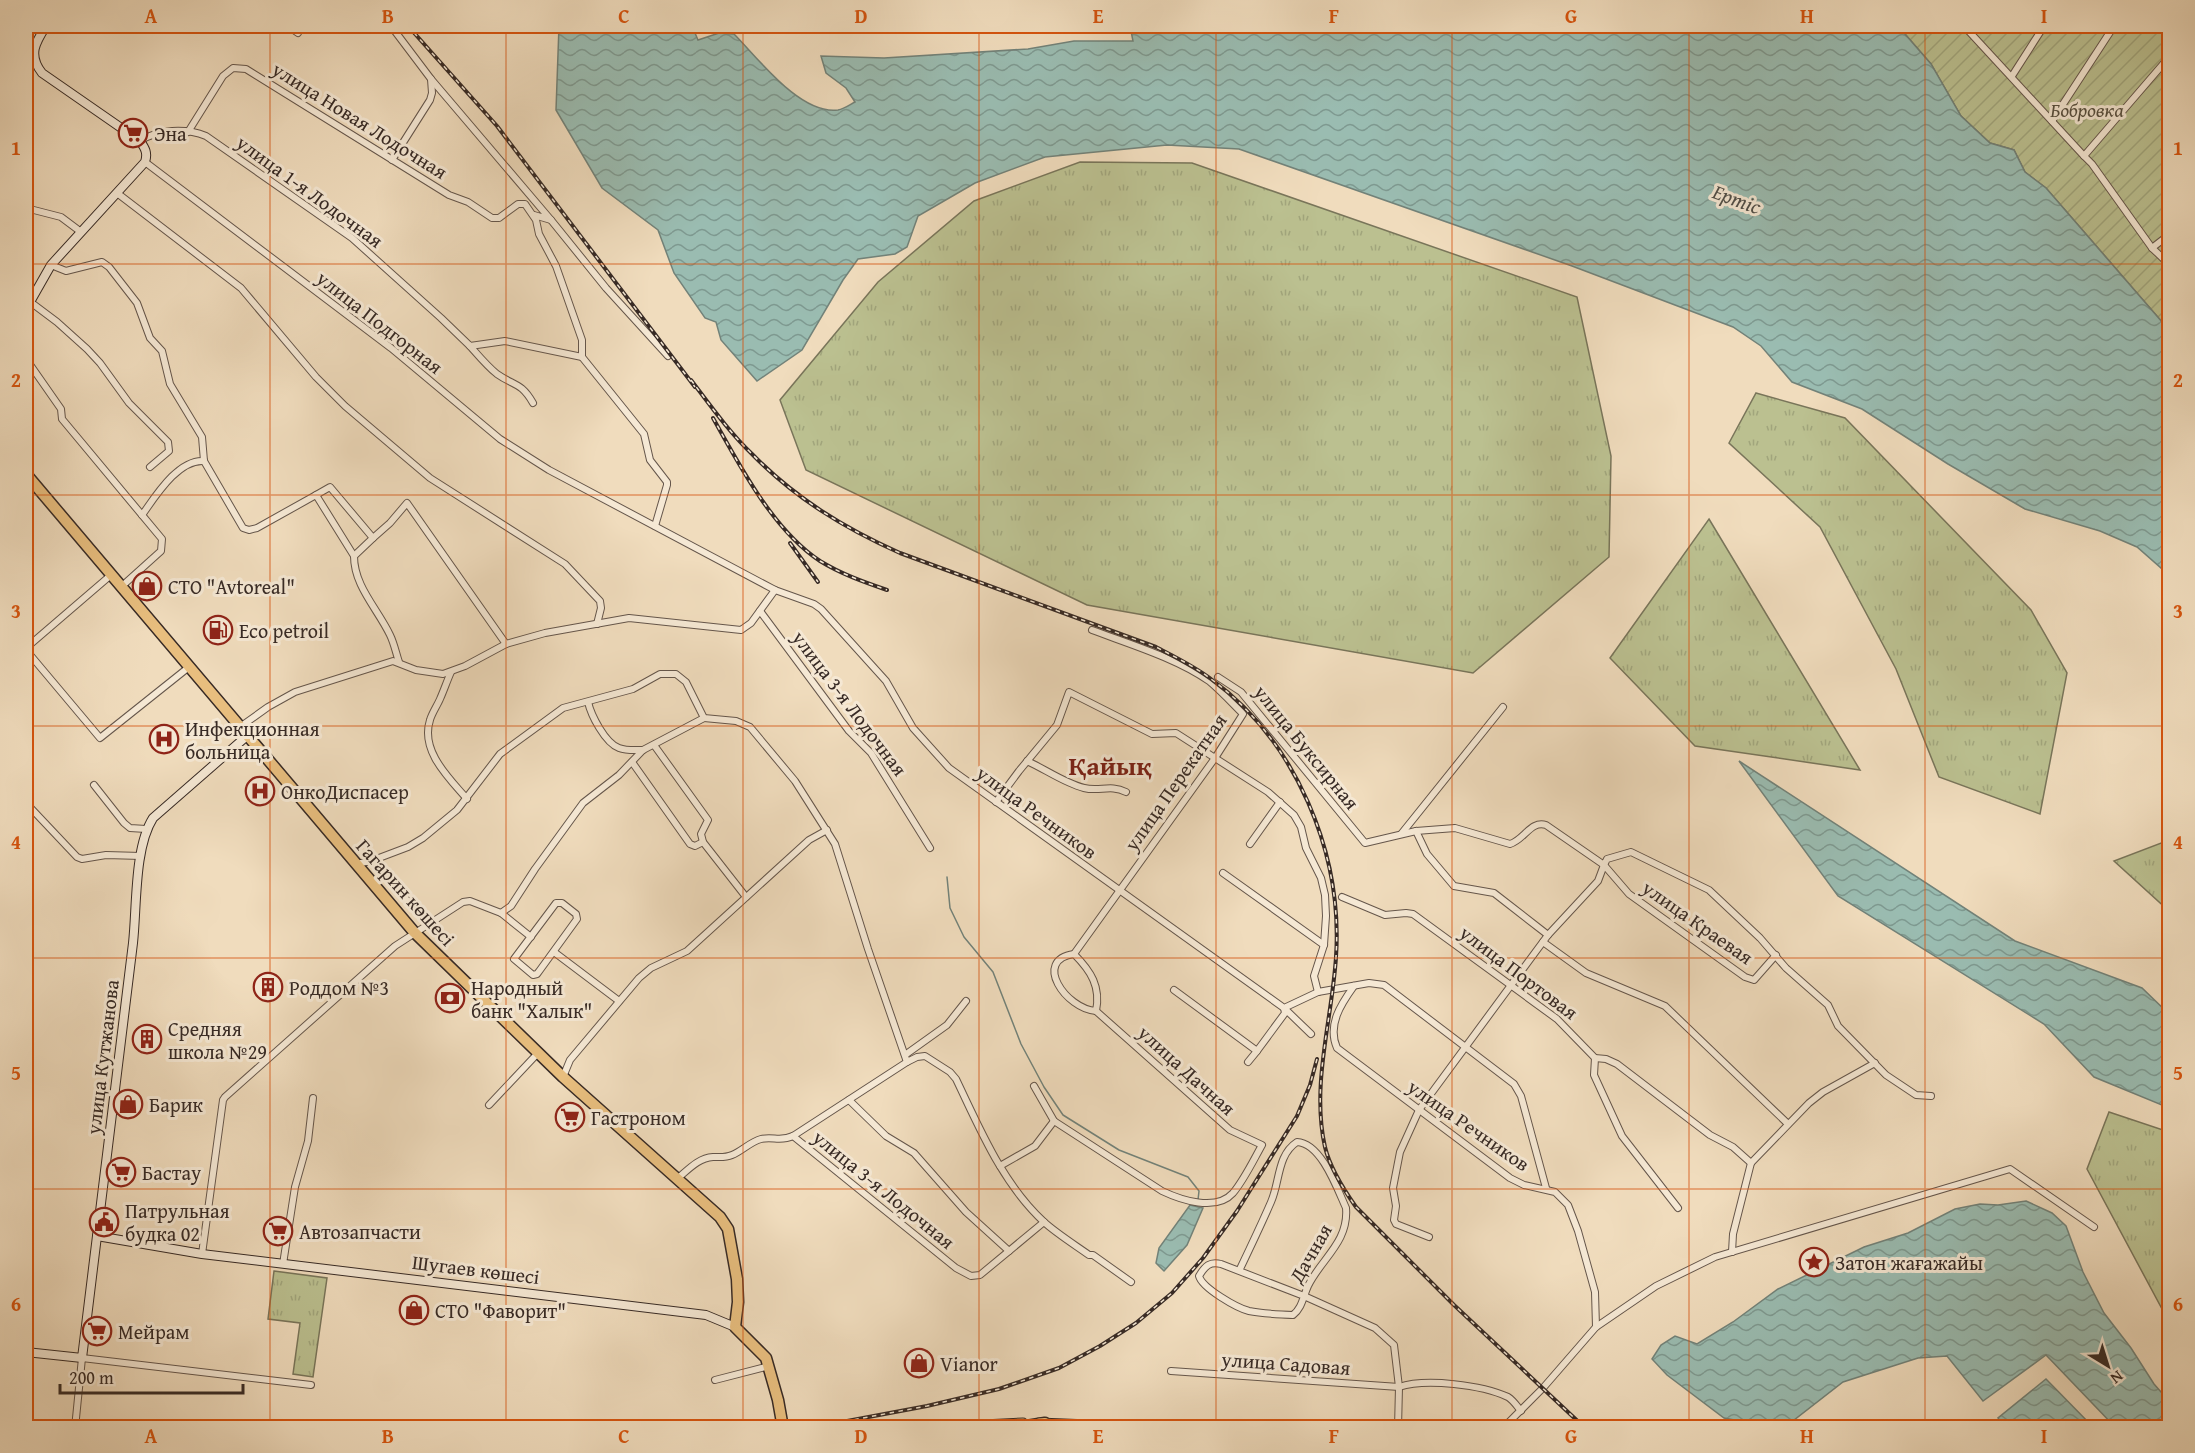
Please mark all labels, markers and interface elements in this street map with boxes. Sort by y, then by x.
text: A [145,1,158,30]
text: B [382,1,394,30]
text: C [618,1,630,30]
text: D [854,1,868,30]
text: E [1093,1,1104,30]
text: F [1329,1,1339,30]
text: G [1565,1,1577,30]
text: H [1800,1,1814,30]
text: I [2041,1,2047,30]
street label: улица Новая Лодочная [266,54,453,186]
park label: Бобровка [2050,95,2124,124]
supermarket icon: Эна [117,117,149,149]
place label: Эна [154,119,187,148]
street label: улица 1-я Лодочная [230,127,389,254]
text: 1 [11,133,21,162]
text: 1 [2173,133,2183,162]
water label: Ертіс [1708,176,1766,222]
street label: улица Подгорная [310,263,449,381]
text: 2 [11,365,21,394]
text: 2 [2173,365,2183,394]
shop icon: СТО "Avtoreal" [131,570,163,602]
place label: СТО "Avtoreal" [168,572,295,601]
text: 3 [11,596,21,625]
text: 3 [2173,596,2183,625]
fuel station icon: Eco petroil [202,614,234,646]
place label: Eco petroil [239,616,330,645]
street label: улица 3-я Лодочная [785,623,914,782]
street label: улица Буксирная [1247,678,1366,816]
street label: улица Перекатная [1116,707,1233,857]
place label: Инфекционная больница [185,714,320,766]
hospital icon: Инфекционная больница [148,723,180,755]
district label: Қайық [1069,746,1152,785]
street label: улица Речников [970,758,1103,866]
hospital icon: ОнкоДиспасер [244,775,276,807]
place label: ОнкоДиспасер [281,777,409,806]
text: 4 [11,827,21,856]
text: 4 [2173,827,2183,856]
street label: Гагарин көшесі [350,832,462,952]
street label: улица Краевая [1636,872,1759,971]
street label: улица Портовая [1453,917,1584,1026]
building icon: Роддом №3 [252,971,284,1003]
place label: Роддом №3 [289,973,389,1002]
place label: Народный банк "Халык" [471,973,592,1025]
street label: улица Кутжанова [78,977,126,1137]
bank icon: Народный банк "Халык" [434,982,466,1014]
place label: Средняя школа №29 [168,1014,267,1066]
street label: улица Дачная [1131,1018,1242,1122]
building icon: Средняя школа №29 [131,1023,163,1055]
text: 5 [11,1058,21,1087]
text: 5 [2173,1058,2183,1087]
street label: улица Речников [1401,1071,1536,1178]
shop icon: Барик [112,1088,144,1120]
place label: Барик [149,1090,204,1119]
supermarket icon: Гастроном [554,1101,586,1133]
place label: Гастроном [591,1103,686,1132]
street label: улица 3-я Лодочная [806,1122,961,1255]
supermarket icon: Бастау [105,1156,137,1188]
place label: Бастау [142,1158,201,1187]
place label: Патрульная будка 02 [125,1196,230,1248]
public building icon: Патрульная будка 02 [88,1206,120,1238]
supermarket icon: Автозапчасти [262,1215,294,1247]
place label: Автозапчасти [299,1217,421,1246]
street label: Дачная [1281,1218,1339,1289]
place icon: Затон жағажайы [1798,1246,1830,1278]
street label: Шугаев көшесі [411,1247,542,1291]
place label: Затон жағажайы [1835,1248,1983,1277]
text: 6 [11,1289,21,1318]
text: 6 [2173,1289,2183,1318]
shop icon: СТО "Фаворит" [398,1294,430,1326]
place label: СТО "Фаворит" [435,1296,566,1325]
supermarket icon: Мейрам [81,1315,113,1347]
place label: Мейрам [118,1317,190,1346]
north arrow [2078,1336,2138,1396]
street label: улица Садовая [1220,1344,1351,1382]
shop icon: Vianor [903,1347,935,1379]
place label: Vianor [940,1349,998,1378]
scale bar [60,1357,243,1395]
text: 200 m [69,1364,114,1391]
text: N [2105,1365,2129,1391]
text: A [145,1421,158,1450]
text: B [382,1421,394,1450]
text: C [618,1421,630,1450]
text: D [854,1421,868,1450]
text: E [1093,1421,1104,1450]
text: F [1329,1421,1339,1450]
text: G [1565,1421,1577,1450]
text: H [1800,1421,1814,1450]
text: I [2041,1421,2047,1450]

